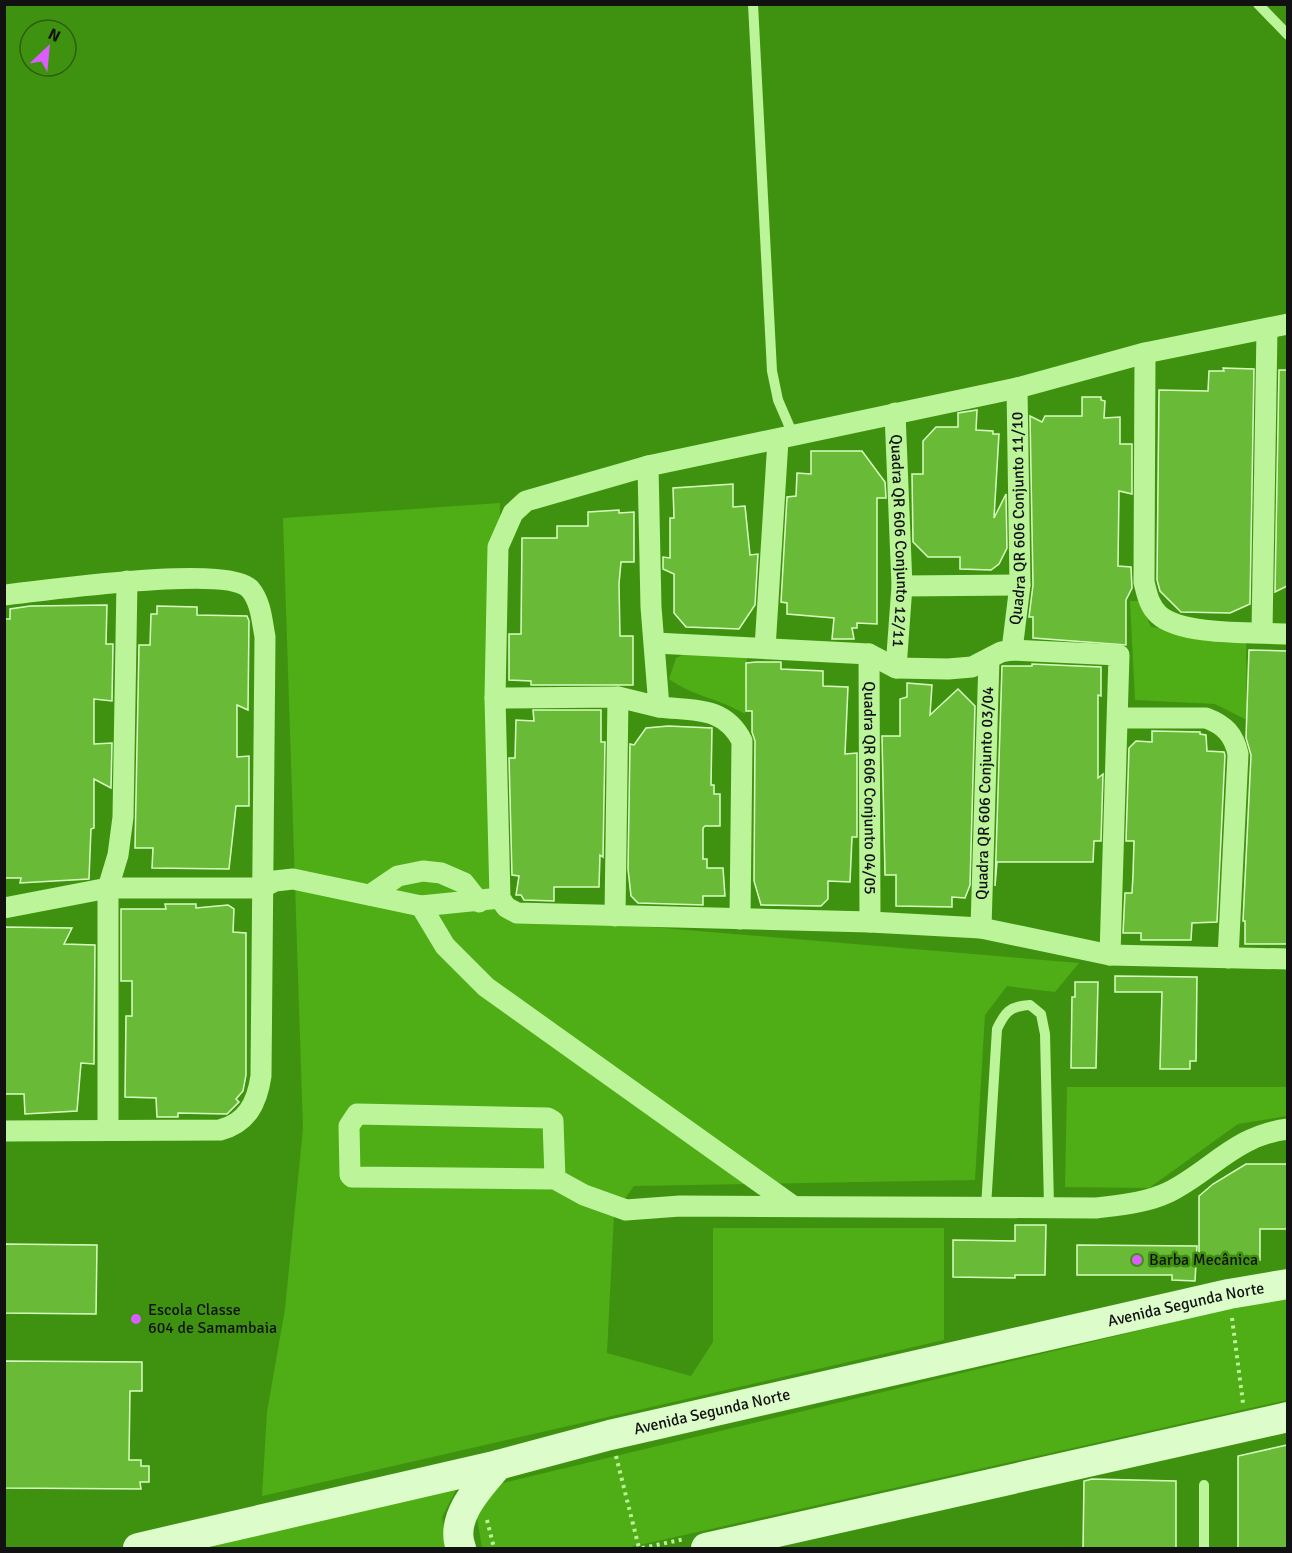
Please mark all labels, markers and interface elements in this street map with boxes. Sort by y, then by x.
north arrow [18,18,78,78]
text: N [45,24,64,47]
street label: Quadra QR 606 Conjunto 11/10 [1005,412,1030,626]
street label: Quadra QR 606 Conjunto 12/11 [886,434,912,648]
street label: Quadra QR 606 Conjunto 04/05 [859,681,880,895]
street label: Quadra QR 606 Conjunto 03/04 [972,686,998,900]
place label: Barba Mecânica [1149,1250,1258,1270]
marker: Barba Mecânica [1130,1253,1144,1267]
street label: Avenida Segunda Norte [1106,1278,1266,1331]
place label: Escola Classe 604 de Samambaia [148,1300,277,1338]
marker: Escola Classe 604 de Samambaia [129,1312,143,1326]
street label: Avenida Segunda Norte [632,1384,792,1439]

